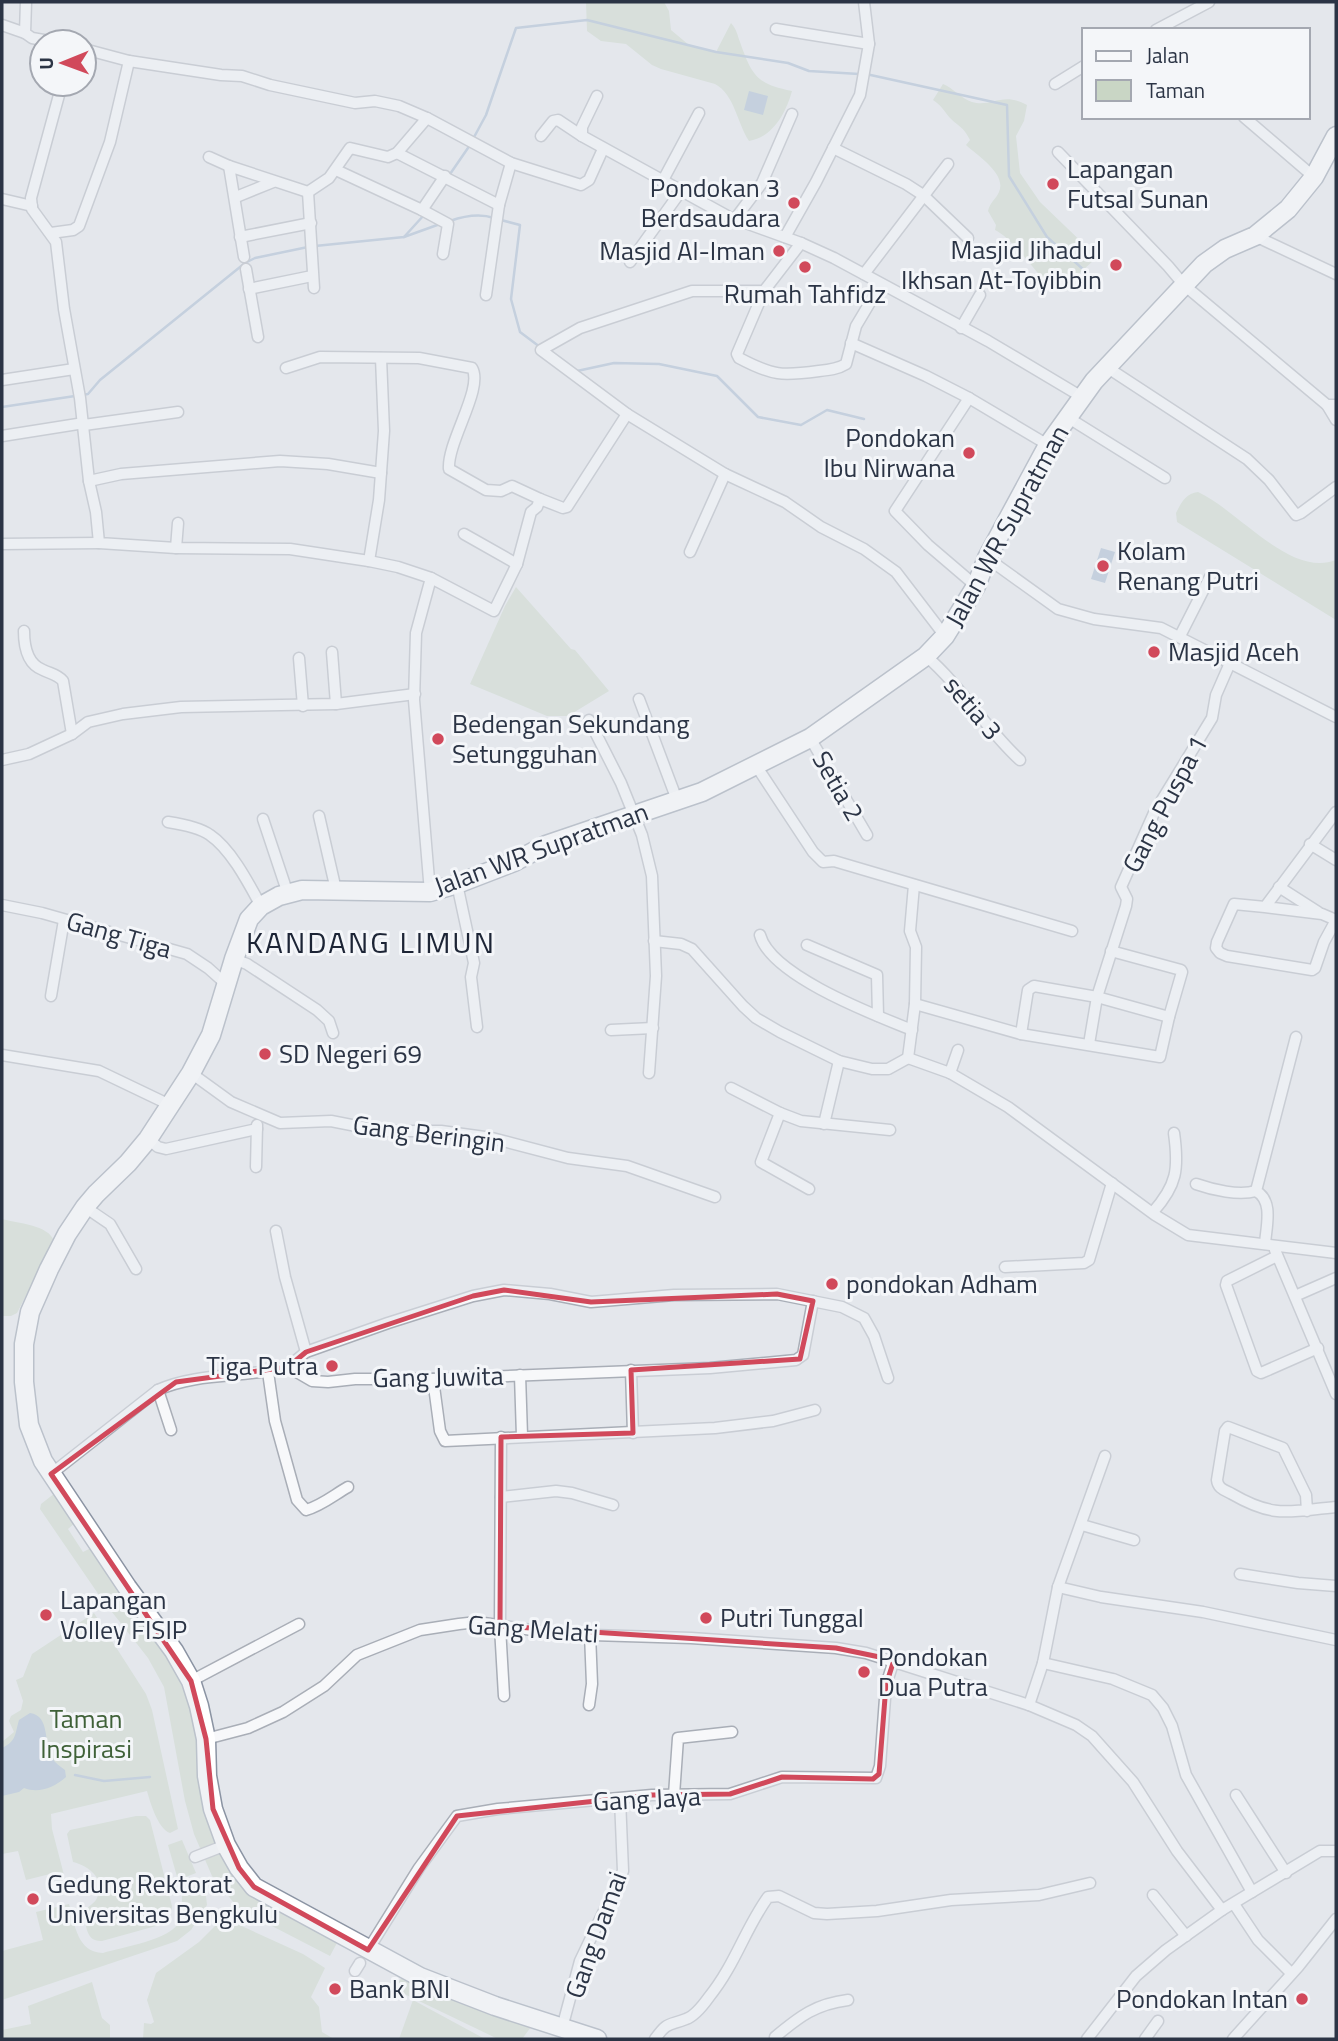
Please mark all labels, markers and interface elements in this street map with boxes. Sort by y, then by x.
north arrow [28,28,98,98]
legend [1082,28,1310,119]
text: Jalan [1146,39,1189,71]
text: U [31,57,60,70]
text: Taman [1146,74,1205,106]
place label: Lapangan Futsal Sunan [1067,149,1209,218]
place label: Pondokan 3 Berdsaudara [641,168,780,237]
marker: Lapangan Futsal Sunan [1045,176,1061,192]
marker: Pondokan 3 Berdsaudara [786,195,802,211]
place label: Masjid Jihadul Ikhsan At-Toyibbin [901,230,1102,299]
place label: Masjid Al-Iman [599,231,765,270]
marker: Masjid Al-Iman [771,243,787,259]
marker: Masjid Jihadul Ikhsan At-Toyibbin [1108,257,1124,273]
marker: Rumah Tahfidz [797,259,813,275]
place label: Rumah Tahfidz [724,274,886,313]
place label: Pondokan Ibu Nirwana [823,418,955,487]
street label: Jalan WR Supratman [935,418,1078,634]
marker: Pondokan Ibu Nirwana [961,445,977,461]
place label: Kolam Renang Putri [1117,531,1259,600]
marker: Kolam Renang Putri [1095,558,1111,574]
place label: Masjid Aceh [1168,632,1299,671]
marker: Masjid Aceh [1146,644,1162,660]
street label: setia 3 [935,667,1012,748]
place label: Bedengan Sekundang Setungguhan [452,704,690,773]
street label: Gang Puspa 1 [1112,728,1217,879]
marker: Bedengan Sekundang Setungguhan [430,731,446,747]
street label: Setia 2 [803,743,874,828]
street label: Jalan WR Supratman [428,792,653,905]
street label: Gang Tiga [62,901,176,968]
district label: KANDANG LIMUN [246,919,496,965]
place label: SD Negeri 69 [279,1034,422,1073]
marker: SD Negeri 69 [257,1046,273,1062]
street label: Gang Beringin [351,1105,507,1162]
place label: pondokan Adham [846,1264,1038,1303]
marker: pondokan Adham [824,1276,840,1292]
place label: Tiga Putra [206,1346,318,1385]
street label: Gang Juwita [372,1356,504,1397]
marker: Tiga Putra [324,1358,340,1374]
place label: Lapangan Volley FISIP [60,1580,187,1649]
place label: Putri Tunggal [720,1598,864,1637]
street label: Gang Melati [466,1604,600,1653]
marker: Lapangan Volley FISIP [38,1607,54,1623]
marker: Putri Tunggal [698,1610,714,1626]
place label: Pondokan Dua Putra [878,1637,988,1706]
marker: Pondokan Dua Putra [856,1664,872,1680]
park label: Taman Inspirasi [40,1699,132,1768]
street label: Gang Jaya [592,1776,702,1821]
place label: Gedung Rektorat Universitas Bengkulu [47,1864,278,1933]
street label: Gang Damai [555,1866,636,2004]
marker: Gedung Rektorat Universitas Bengkulu [25,1891,41,1907]
place label: Bank BNI [349,1969,450,2008]
place label: Pondokan Intan [1116,1979,1288,2018]
marker: Bank BNI [327,1981,343,1997]
marker: Pondokan Intan [1294,1991,1310,2007]

